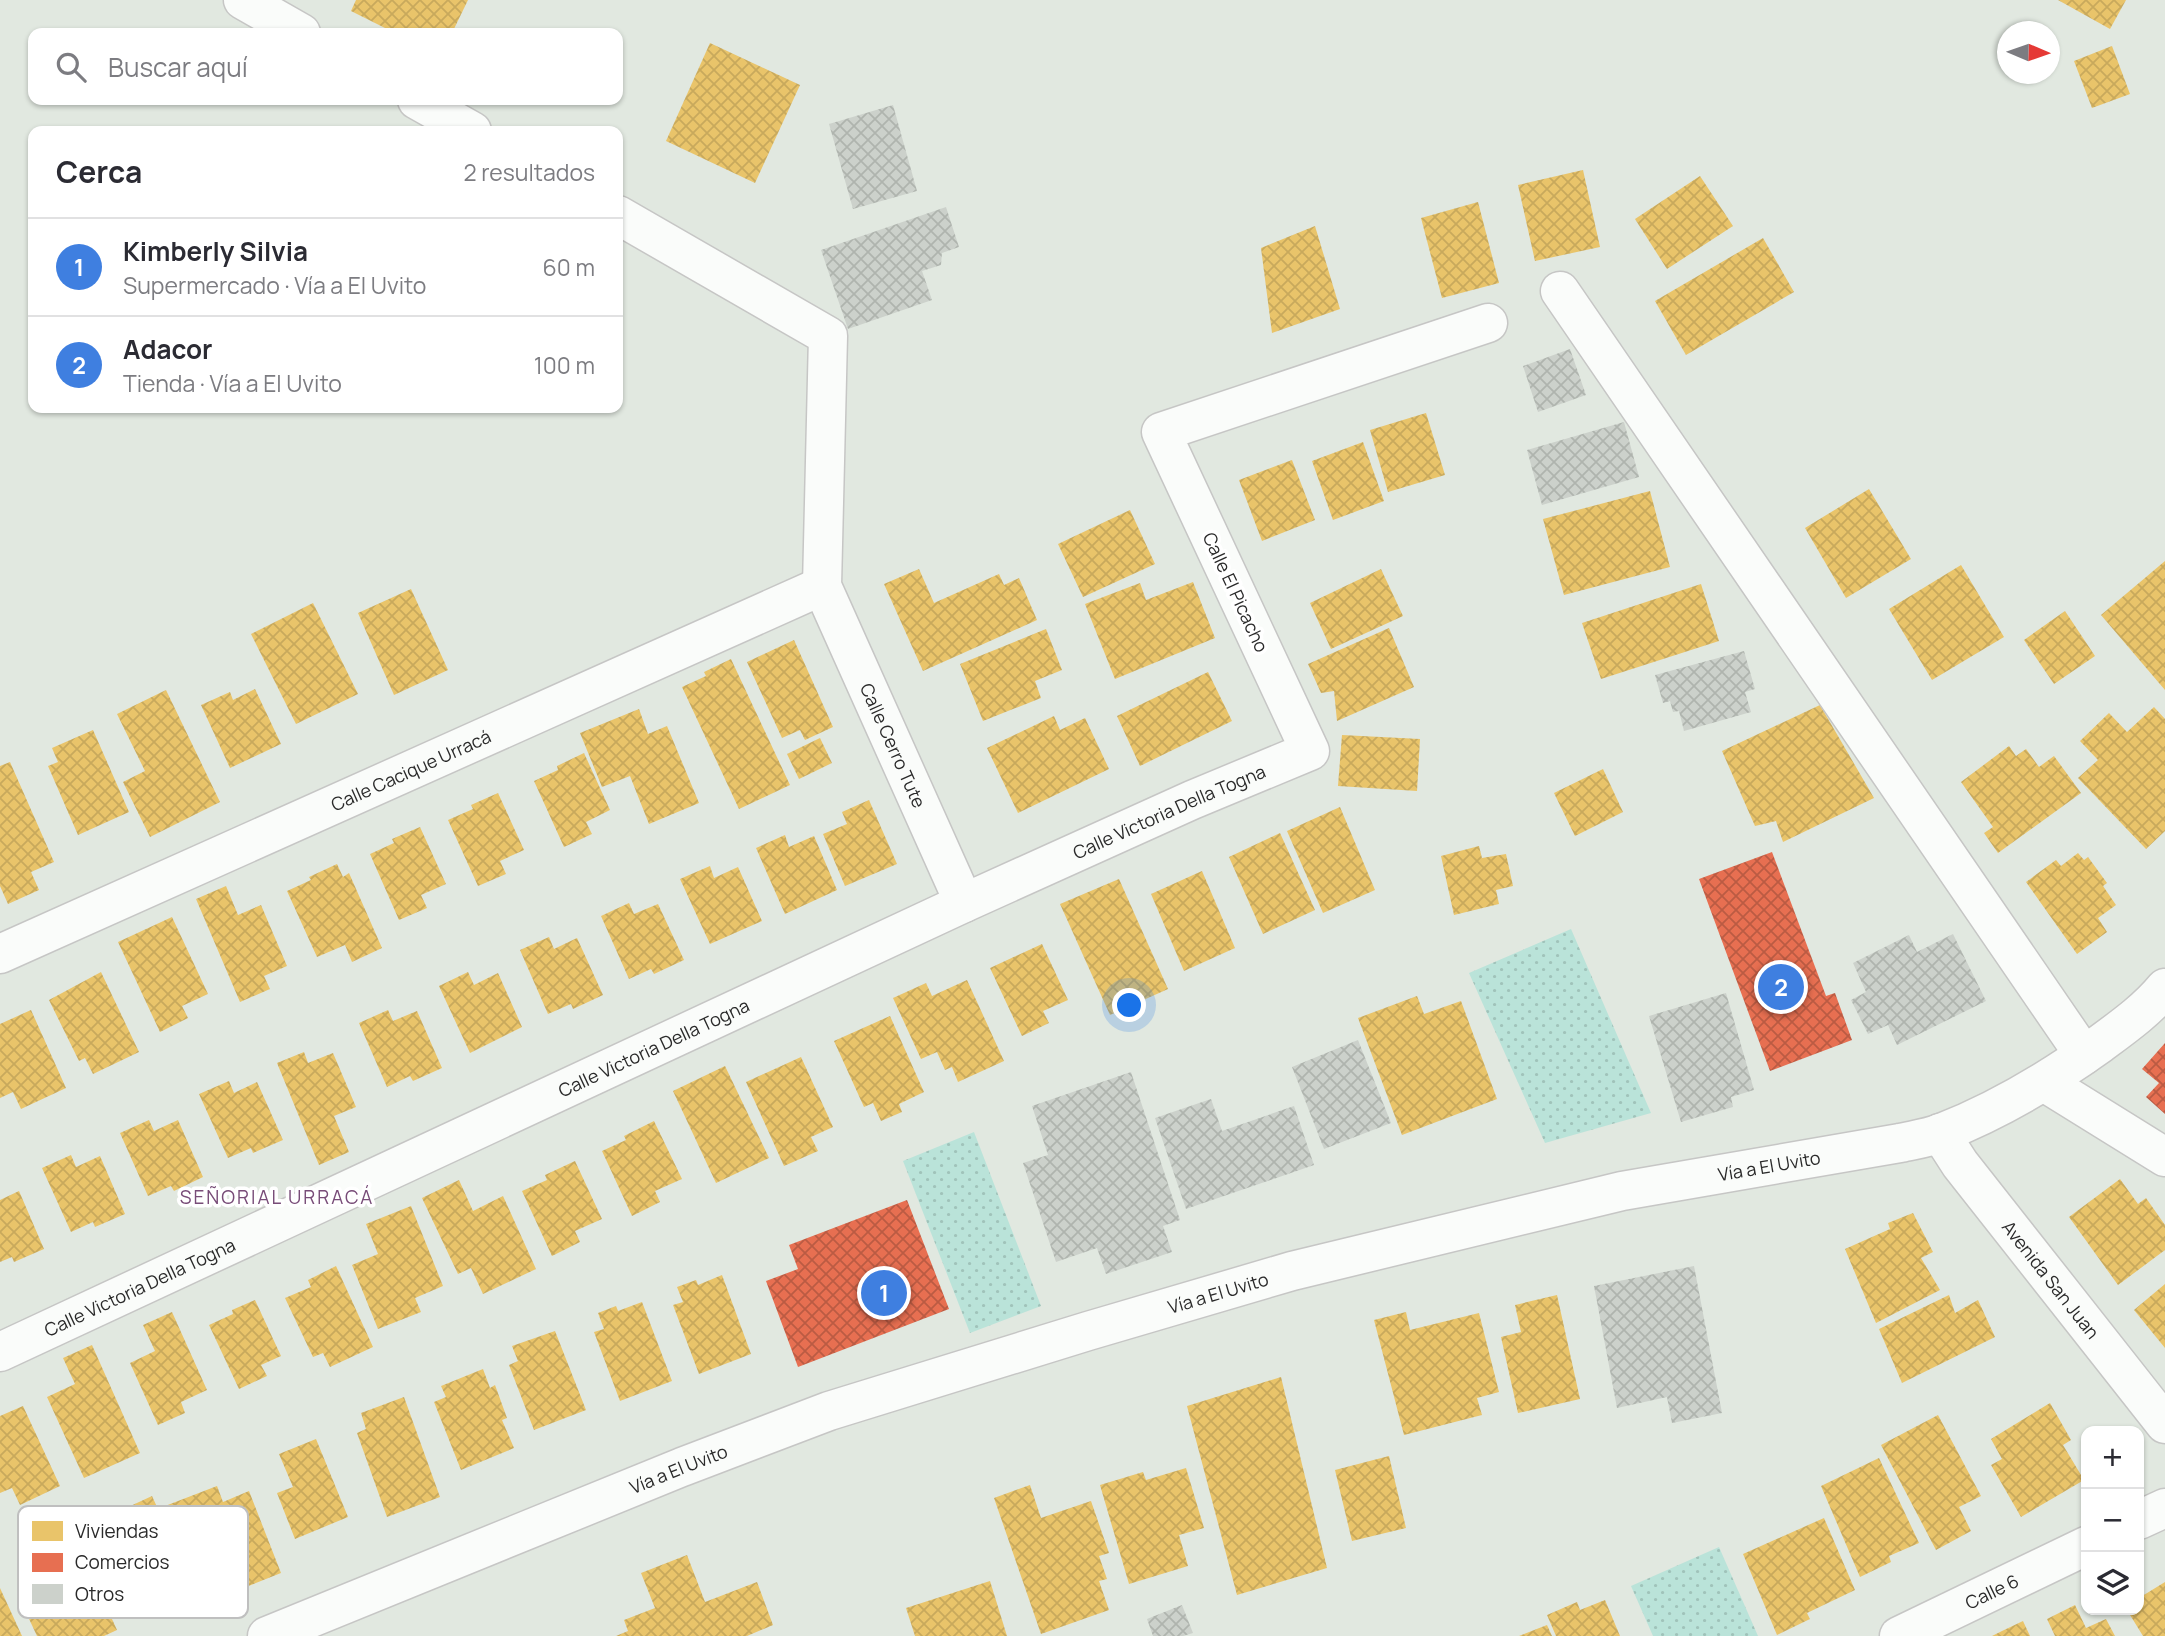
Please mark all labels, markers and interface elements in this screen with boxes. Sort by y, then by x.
north arrow [1997,21,2060,84]
search box [28,28,623,105]
icon: search [52,48,90,86]
text: Buscar aquí [108,49,248,85]
text: Cerca [56,151,142,192]
text: 2 resultados [463,156,595,188]
text: Kimberly Silvia [123,233,308,269]
text: 1 [74,251,84,283]
text: 60 m [543,251,595,283]
text: Supermercado · Vía a El Uvito [123,269,426,301]
text: Adacor [123,331,212,367]
text: 2 [72,349,86,381]
text: 100 m [534,349,595,381]
text: Tienda · Vía a El Uvito [123,367,342,399]
street label: Calle El Picacho [1198,528,1274,656]
street label: Calle Cerro Tute [855,679,932,811]
street label: Calle Cacique Urracá [327,724,495,816]
street label: Calle Victoria Della Togna [1069,759,1269,864]
pin: 2 [1758,961,1804,1013]
your location [1112,988,1146,1022]
street label: Calle Victoria Della Togna [554,993,753,1102]
street label: Vía a El Uvito [1716,1145,1822,1186]
district label: SEÑORIAL URRACÁ [180,1184,374,1210]
street label: Avenida San Juan [1997,1216,2105,1344]
street label: Calle Victoria Della Togna [40,1232,239,1342]
pin: 1 [861,1267,907,1319]
street label: Vía a El Uvito [1165,1267,1271,1319]
map controls [2081,1426,2144,1615]
button: + [2081,1426,2144,1489]
street label: Vía a El Uvito [626,1439,731,1499]
button: − [2081,1489,2144,1552]
legend [18,1506,248,1618]
text: Viviendas [75,1518,158,1544]
text: Comercios [75,1549,169,1575]
button: layers [2081,1552,2144,1615]
street label: Calle 6 [1961,1568,2023,1614]
text: Otros [75,1581,124,1607]

